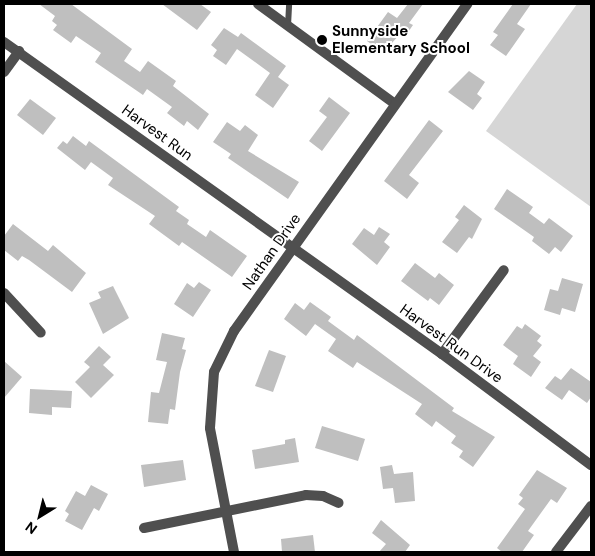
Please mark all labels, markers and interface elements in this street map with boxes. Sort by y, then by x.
place label: Sunnyside Elementary School [332,22,470,57]
marker: Sunnyside Elementary School [316,34,328,46]
street label: Harvest Run [118,101,196,165]
street label: Nathan Drive [239,210,305,294]
street label: Harvest Run Drive [396,301,506,387]
north arrow [15,491,65,541]
text: N [22,518,41,538]

